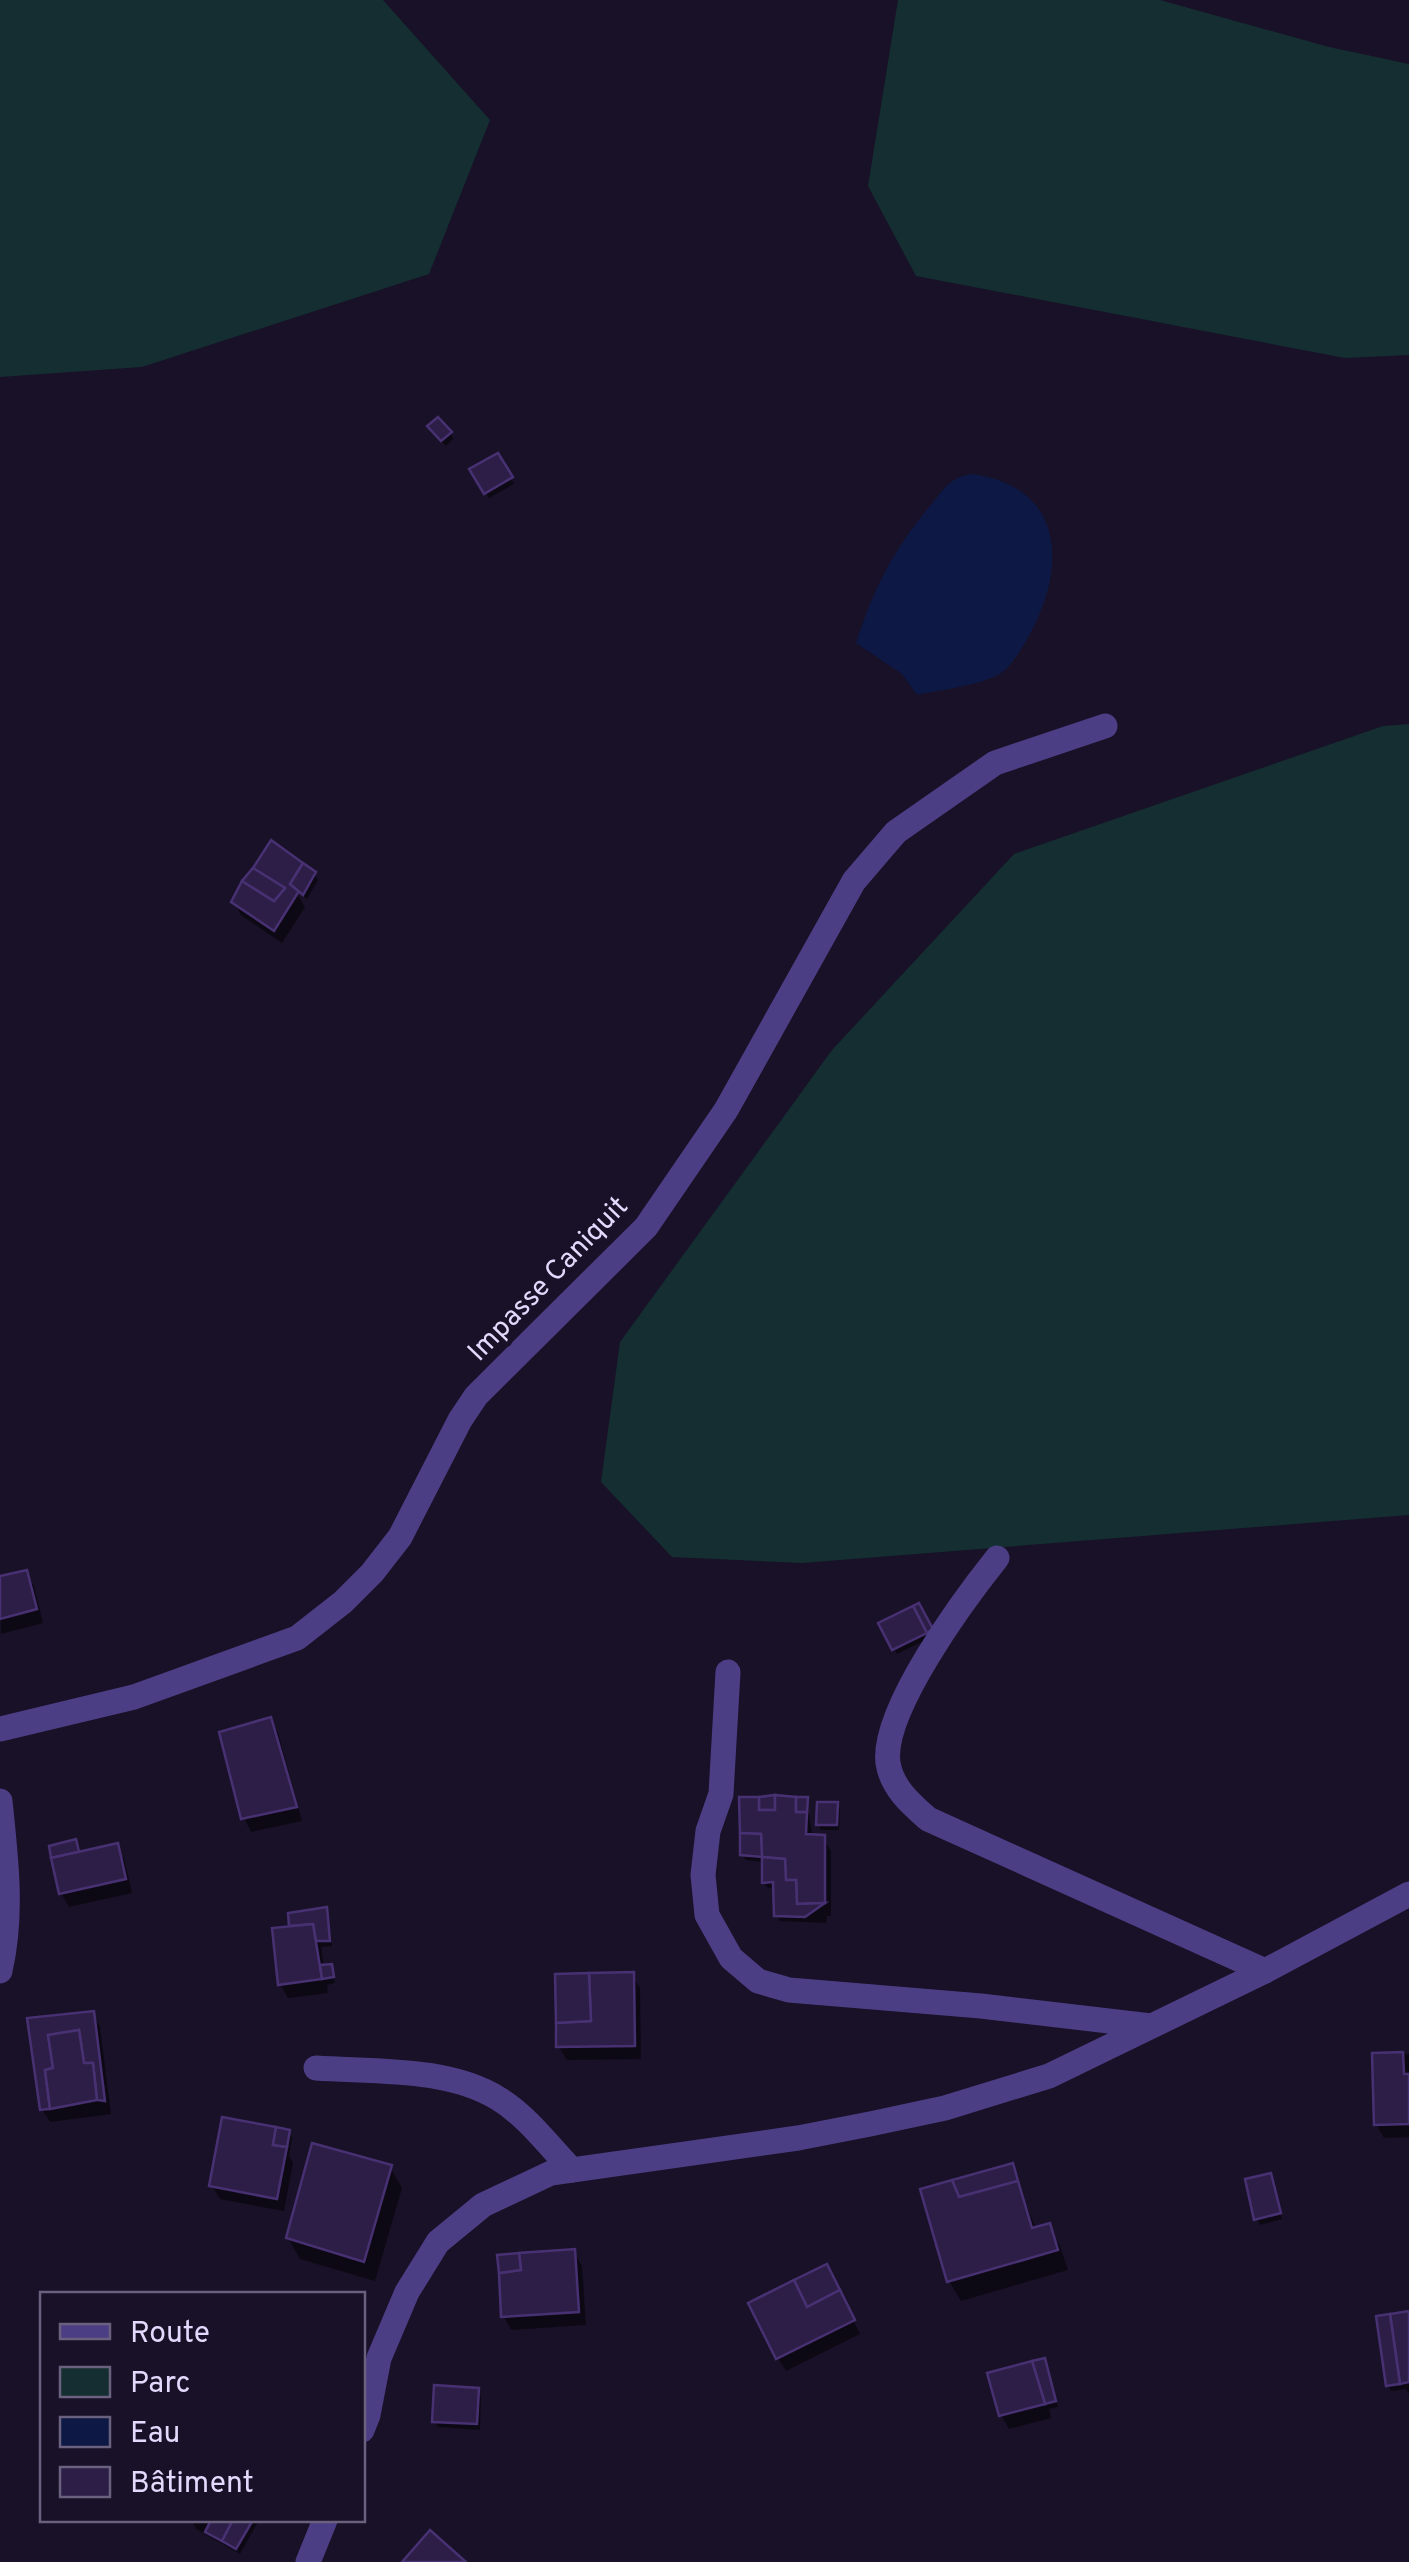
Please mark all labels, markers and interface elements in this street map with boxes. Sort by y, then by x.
street label: Impasse Caniquit [461,1190,637,1370]
legend [40,2292,365,2522]
text: Route [130,2316,210,2353]
text: Parc [130,2366,190,2403]
text: Eau [130,2416,181,2453]
text: Bâtiment [130,2466,254,2503]

